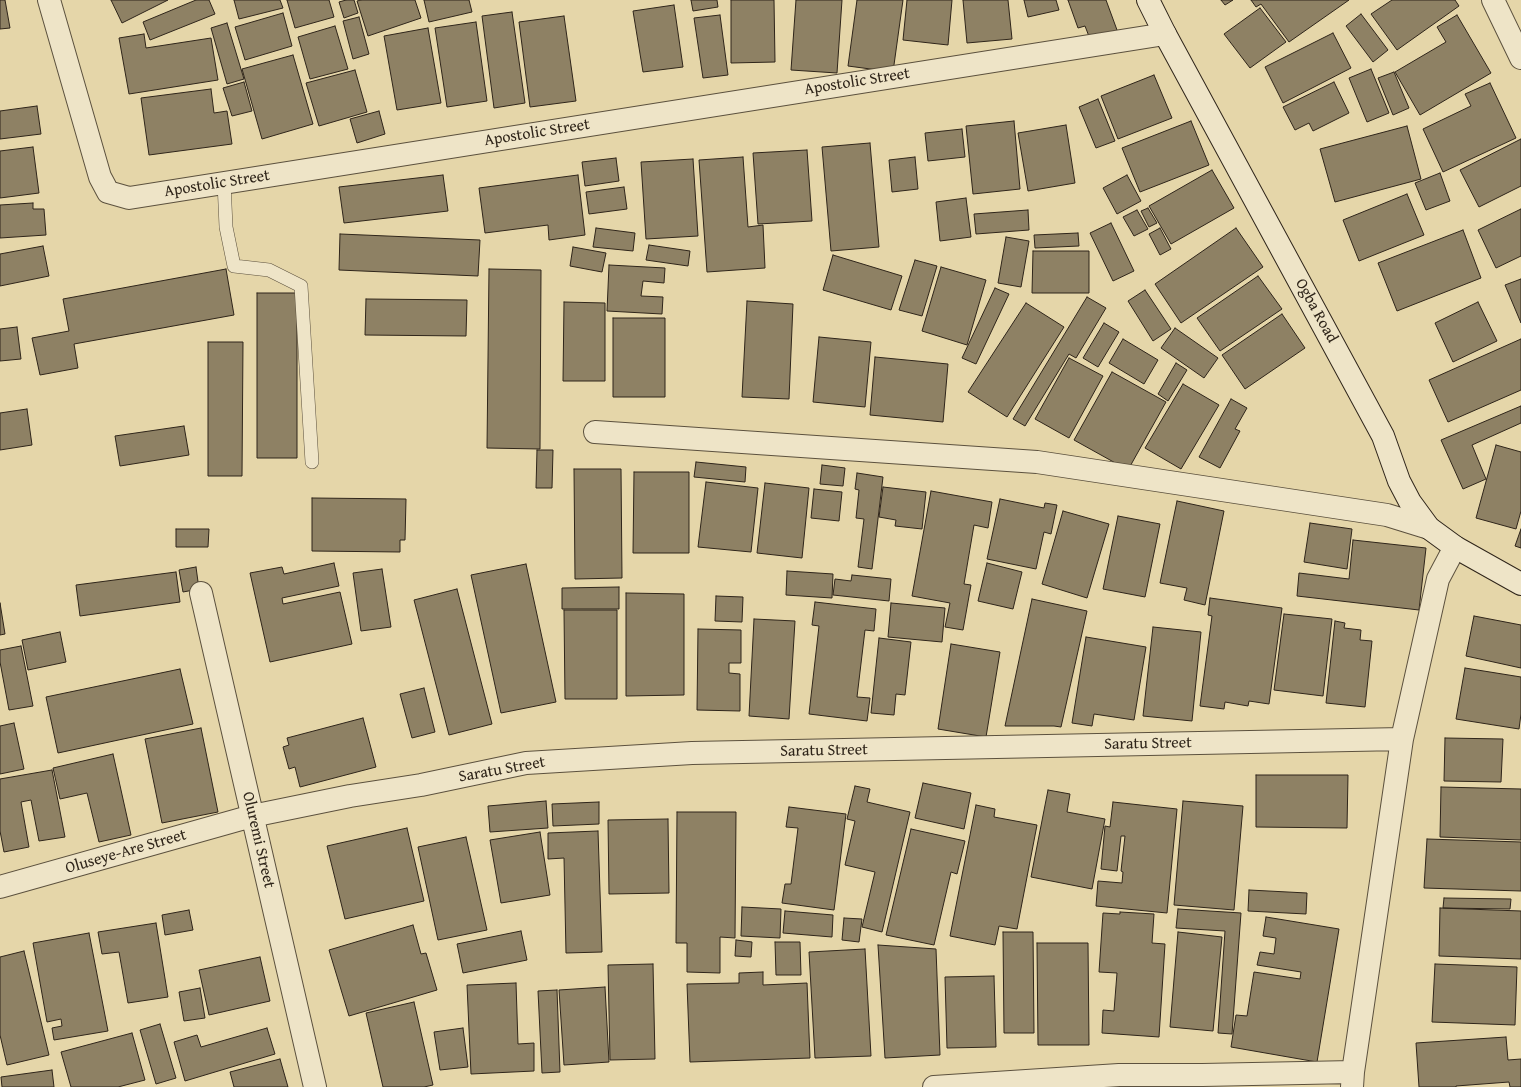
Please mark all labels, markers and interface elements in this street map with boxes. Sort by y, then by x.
street label: Apostolic Street [803,64,911,100]
street label: Apostolic Street [483,115,591,151]
street label: Apostolic Street [163,166,271,202]
street label: Ogba Road [1291,276,1341,346]
street label: Saratu Street [1104,734,1192,754]
street label: Saratu Street [780,741,868,761]
street label: Saratu Street [457,753,547,787]
street label: Oluremi Street [238,790,278,890]
street label: Oluseye-Are Street [63,826,189,878]

